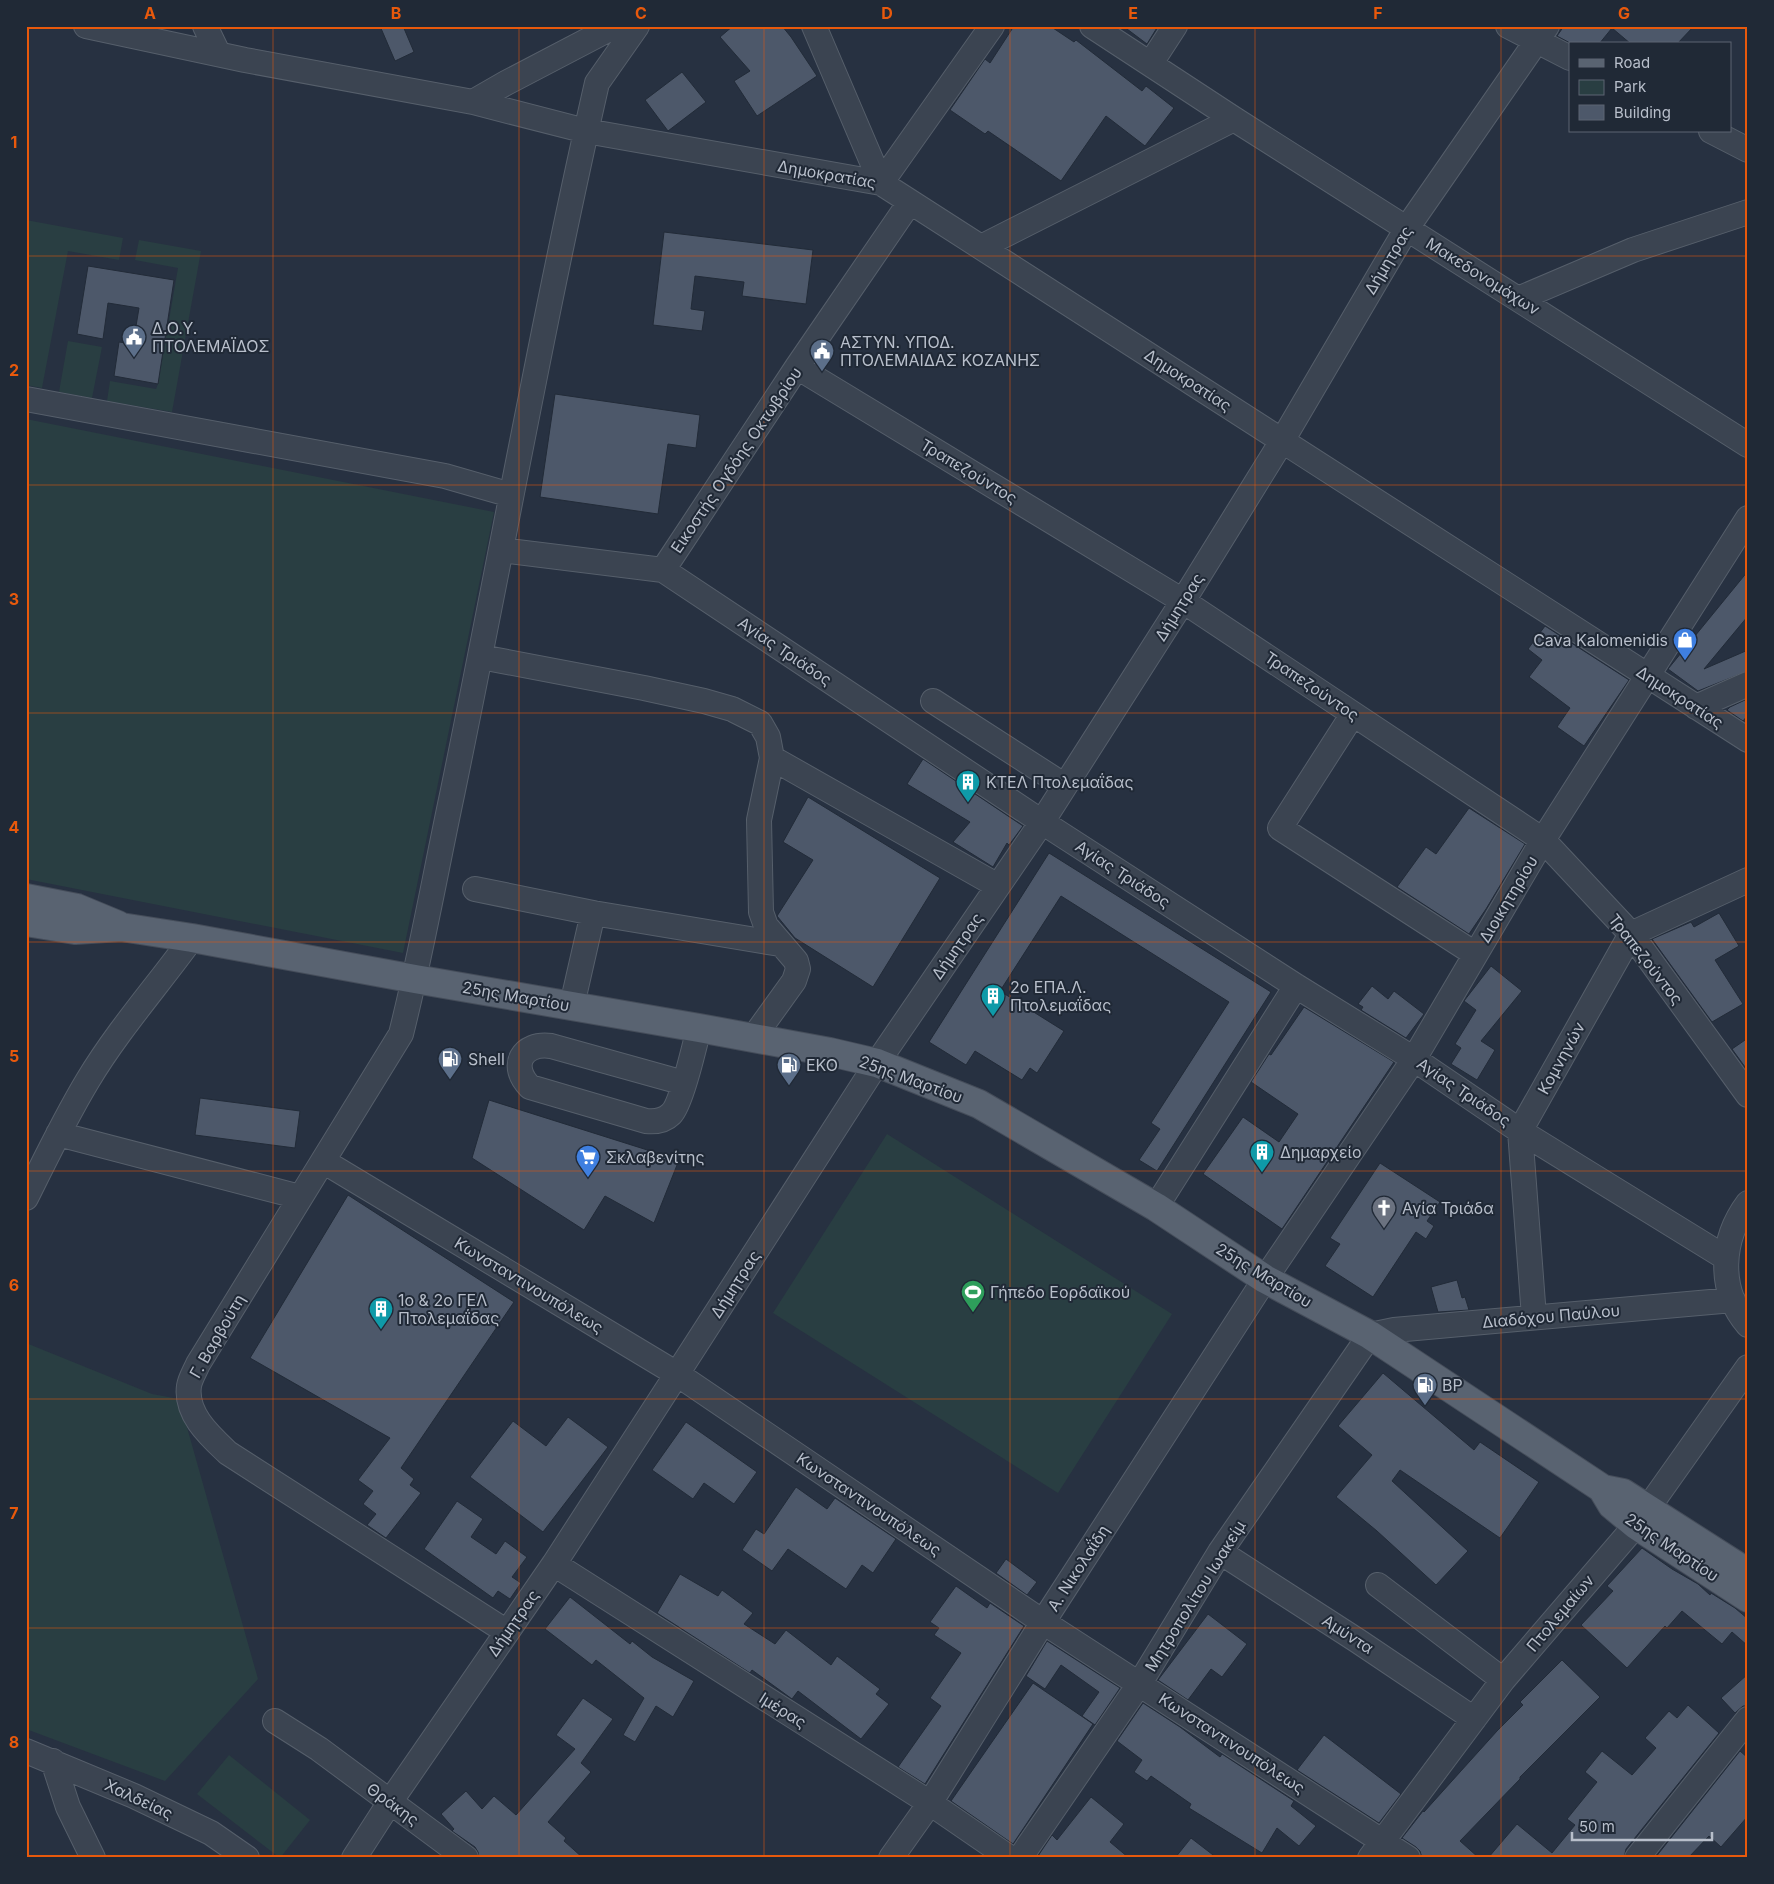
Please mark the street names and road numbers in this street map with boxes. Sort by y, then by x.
street label: Δημοκρατίας [776,155,878,193]
street label: Δήμητρας [1360,222,1416,298]
street label: Μακεδονομάχων [1422,233,1544,319]
street label: Δημοκρατίας [1141,344,1235,416]
street label: Εικοστής Ογδόης Οκτωβρίου [666,363,806,557]
street label: Τραπεζούντος [917,434,1021,508]
street label: Δήμητρας [1150,569,1208,645]
street label: Αγίας Τριάδος [734,612,836,690]
street label: Τραπεζούντος [1261,647,1363,725]
street label: Δημοκρατίας [1633,661,1727,733]
street label: Αγίας Τριάδος [1072,836,1174,912]
street label: Διοικητηρίου [1474,852,1542,946]
street label: Δήμητρας [927,909,987,983]
street label: Τραπεζούντος [1604,910,1688,1008]
street label: 25ης Μαρτίου [461,977,571,1015]
street label: Κομνηνών [1533,1018,1589,1098]
street label: 25ης Μαρτίου [857,1051,965,1107]
street label: Αγίας Τριάδος [1413,1053,1515,1131]
street label: Κωνσταντινουπόλεως [451,1233,607,1337]
street label: 25ης Μαρτίου [1212,1239,1316,1311]
street label: Δήμητρας [706,1247,764,1321]
street label: Γ. Βαρβούτη [185,1290,249,1382]
street label: Διαδόχου Παύλου [1481,1300,1621,1332]
street label: Κωνσταντινουπόλεως [793,1448,945,1560]
street label: 25ης Μαρτίου [1621,1508,1723,1586]
street label: Μητροπολίτου Ιωακείμ [1140,1516,1250,1675]
street label: Α. Νικολαΐδη [1043,1521,1113,1615]
street label: Πτολεμαίων [1522,1570,1598,1656]
street label: Δήμητρας [483,1586,543,1660]
street label: Αμύντα [1319,1610,1377,1658]
street label: Ιμέρας [756,1688,810,1732]
street label: Κωνσταντινουπόλεως [1155,1688,1309,1798]
street label: Χαλδείας [102,1775,176,1823]
street label: Θράκης [363,1778,423,1830]

